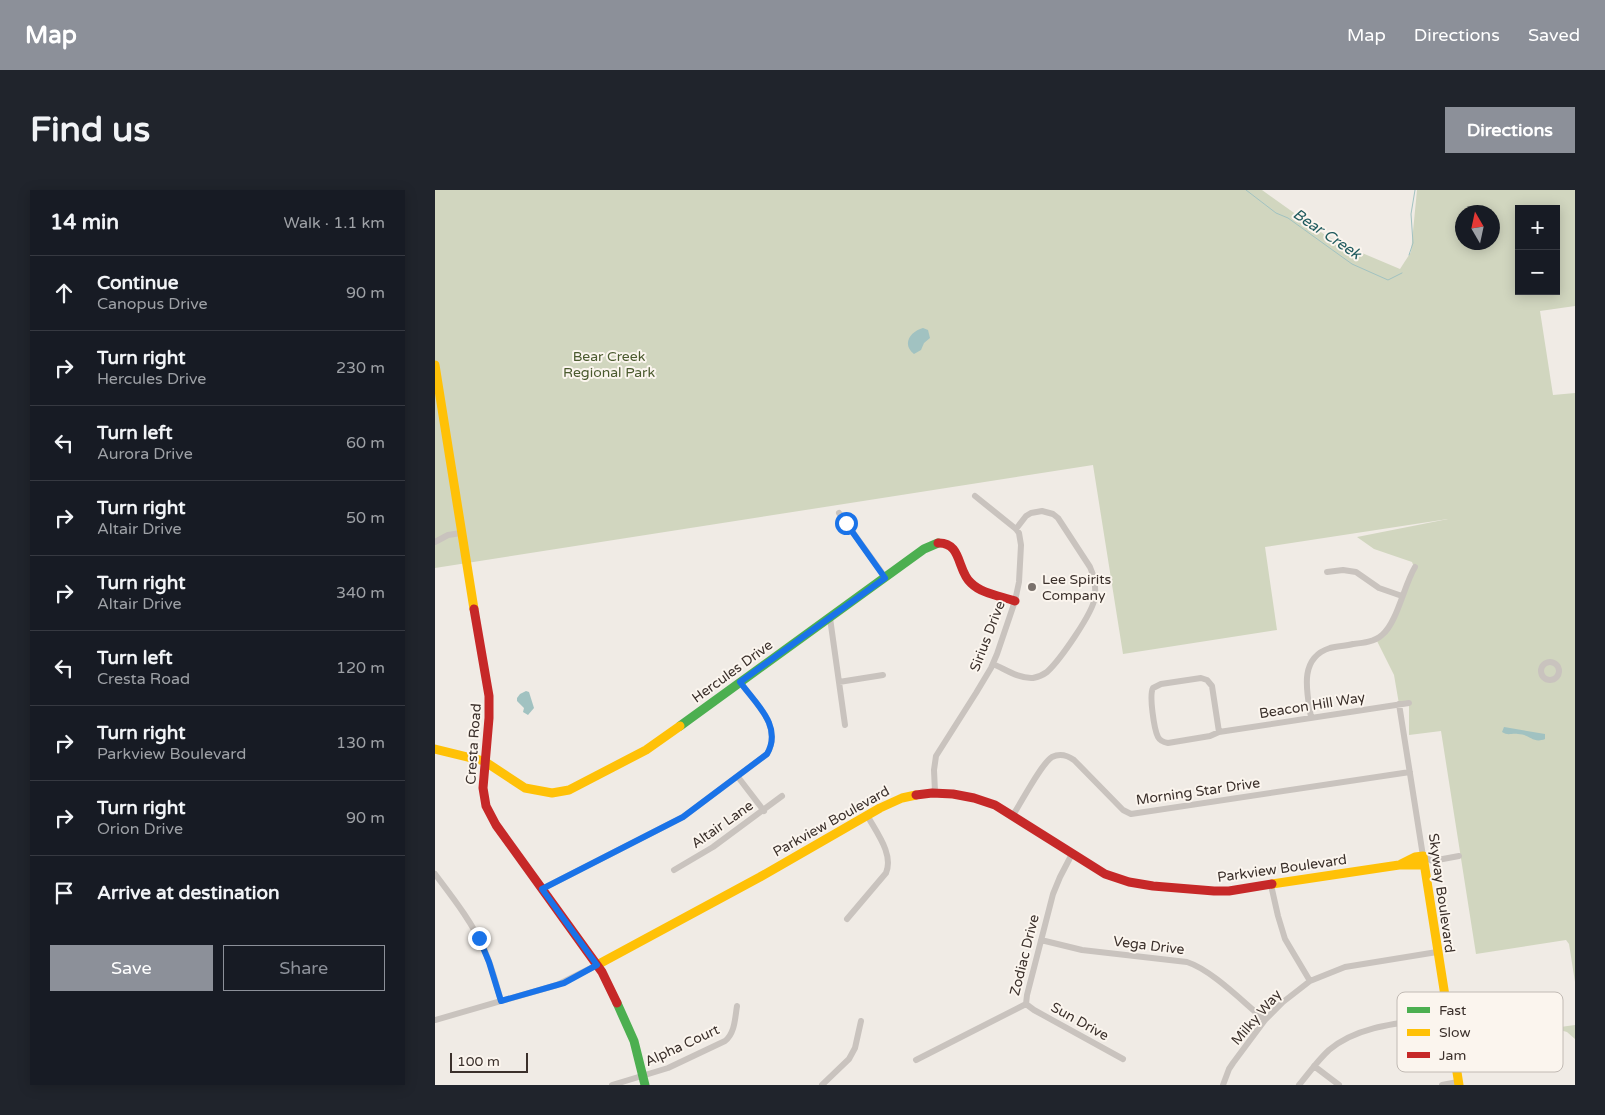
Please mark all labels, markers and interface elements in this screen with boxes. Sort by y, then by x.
text: Map [25,21,77,50]
text: Map [1347,24,1386,46]
text: Directions [1414,24,1500,46]
text: Saved [1528,24,1580,46]
button: Directions [1445,107,1575,153]
text: Find us [30,109,150,151]
water label: Bear Creek [1290,205,1366,264]
north arrow [1455,205,1500,250]
map controls [1515,205,1560,295]
button: + [1515,205,1560,250]
text: 14 min [50,210,119,235]
text: Walk · 1.1 km [283,213,385,233]
button: − [1515,250,1560,295]
text: Continue [97,272,179,294]
icon: ahead [50,279,78,307]
text: 90 m [346,283,385,303]
text: Canopus Drive [97,294,208,314]
text: Turn right [97,347,185,369]
park label: Bear Creek Regional Park [563,348,655,381]
icon: right [50,354,78,382]
text: 230 m [336,358,385,378]
text: Hercules Drive [97,369,206,389]
text: Turn left [97,422,173,444]
icon: left [50,429,78,457]
text: 60 m [346,433,385,453]
text: Aurora Drive [97,444,193,464]
text: Turn right [97,497,185,519]
icon: right [50,504,78,532]
text: 50 m [346,508,385,528]
route start [835,512,858,535]
text: Altair Drive [97,519,182,539]
place label: Lee Spirits Company [1042,571,1112,604]
text: Turn right [97,572,185,594]
icon: right [50,579,78,607]
marker: Lee Spirits Company [1026,581,1038,593]
text: 340 m [336,583,385,603]
text: Altair Drive [97,594,182,614]
street label: Sirius Drive [966,598,1009,674]
street label: Hercules Drive [689,636,776,706]
text: Turn left [97,647,173,669]
icon: left [50,654,78,682]
text: 120 m [336,658,385,678]
text: Cresta Road [97,669,190,689]
street label: Beacon Hill Way [1258,689,1367,722]
street label: Cresta Road [462,703,485,785]
text: Turn right [97,722,185,744]
icon: right [50,729,78,757]
text: 130 m [336,733,385,753]
text: Parkview Boulevard [97,744,246,764]
street label: Morning Star Drive [1135,774,1261,809]
street label: Parkview Boulevard [770,782,892,861]
text: Turn right [97,797,185,819]
street label: Altair Lane [688,797,757,852]
icon: right [50,804,78,832]
text: 90 m [346,808,385,828]
text: Orion Drive [97,819,183,839]
street label: Skyway Boulevard [1425,832,1458,954]
street label: Parkview Boulevard [1216,851,1348,886]
icon: arrive [50,879,78,907]
text: Arrive at destination [97,882,280,904]
street label: Zodiac Drive [1006,913,1043,998]
route end [468,927,491,950]
street label: Vega Drive [1112,933,1186,958]
button: Save [50,945,213,991]
button: Share [223,945,385,991]
street label: Milky Way [1228,986,1285,1049]
legend [1397,992,1563,1072]
street label: Sun Drive [1048,999,1112,1044]
text: Fast [1439,1002,1467,1019]
street label: Alpha Court [642,1021,723,1070]
text: Slow [1439,1024,1471,1041]
text: Jam [1439,1047,1466,1064]
scale bar [450,1050,527,1073]
text: 100 m [457,1053,500,1070]

